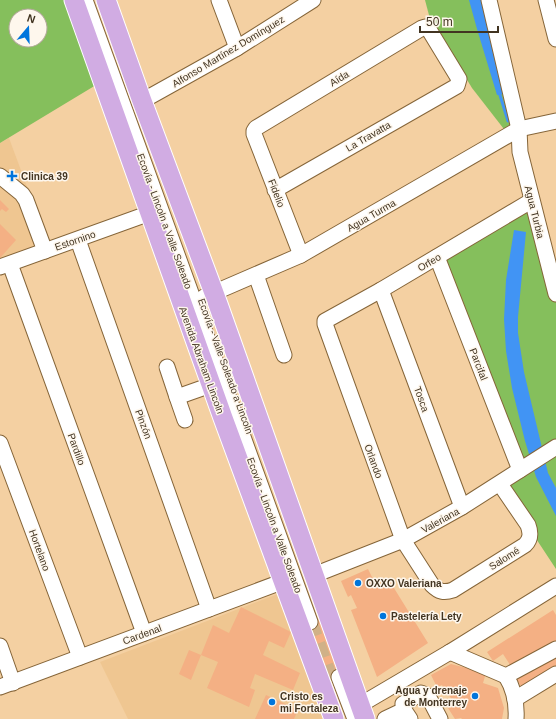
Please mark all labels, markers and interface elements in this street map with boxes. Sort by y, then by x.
north arrow [8,8,48,48]
scale bar [420,8,498,34]
text: N [26,12,37,26]
street label: Alfonso Martínez Domínguez [170,14,286,89]
text: 50 m [426,15,453,29]
street label: Aída [328,68,351,88]
street label: La Travatta [344,119,393,154]
street label: Ecovía - Lincoln a Valle Soleado [135,152,194,291]
marker: Clinica 39 [6,170,18,182]
place label: Clinica 39 [21,171,68,182]
street label: Fidelio [266,177,287,209]
street label: Agua Turbia [523,185,546,240]
street label: Agua Turma [345,197,398,234]
street label: Estornino [53,228,97,253]
street label: Orfeo [416,251,443,274]
street label: Ecovía - Valle Soleado a Lincoln [196,297,255,435]
street label: Avenida Abraham Lincoln [177,305,226,415]
street label: Parcifal [467,347,490,382]
street label: Tosca [412,385,431,414]
street label: Pinzón [133,408,154,440]
street label: Pardillo [66,432,88,467]
street label: Orlando [362,443,385,480]
street label: Ecovía - Lincoln a Valle Soleado [245,456,304,595]
street label: Valeriana [419,505,461,535]
street label: Hortelano [27,528,52,573]
street label: Salomé [487,545,522,572]
marker: OXXO Valeriana [353,578,363,588]
place label: OXXO Valeriana [366,578,442,589]
marker: Pastelería Lety [378,611,388,621]
place label: Pastelería Lety [391,611,462,622]
street label: Cardenal [121,622,163,647]
place label: Agua y drenaje de Monterrey [395,685,467,708]
place label: Cristo es mi Fortaleza [280,691,339,714]
marker: Agua y drenaje de Monterrey [470,691,480,701]
marker: Cristo es mi Fortaleza [267,697,277,707]

